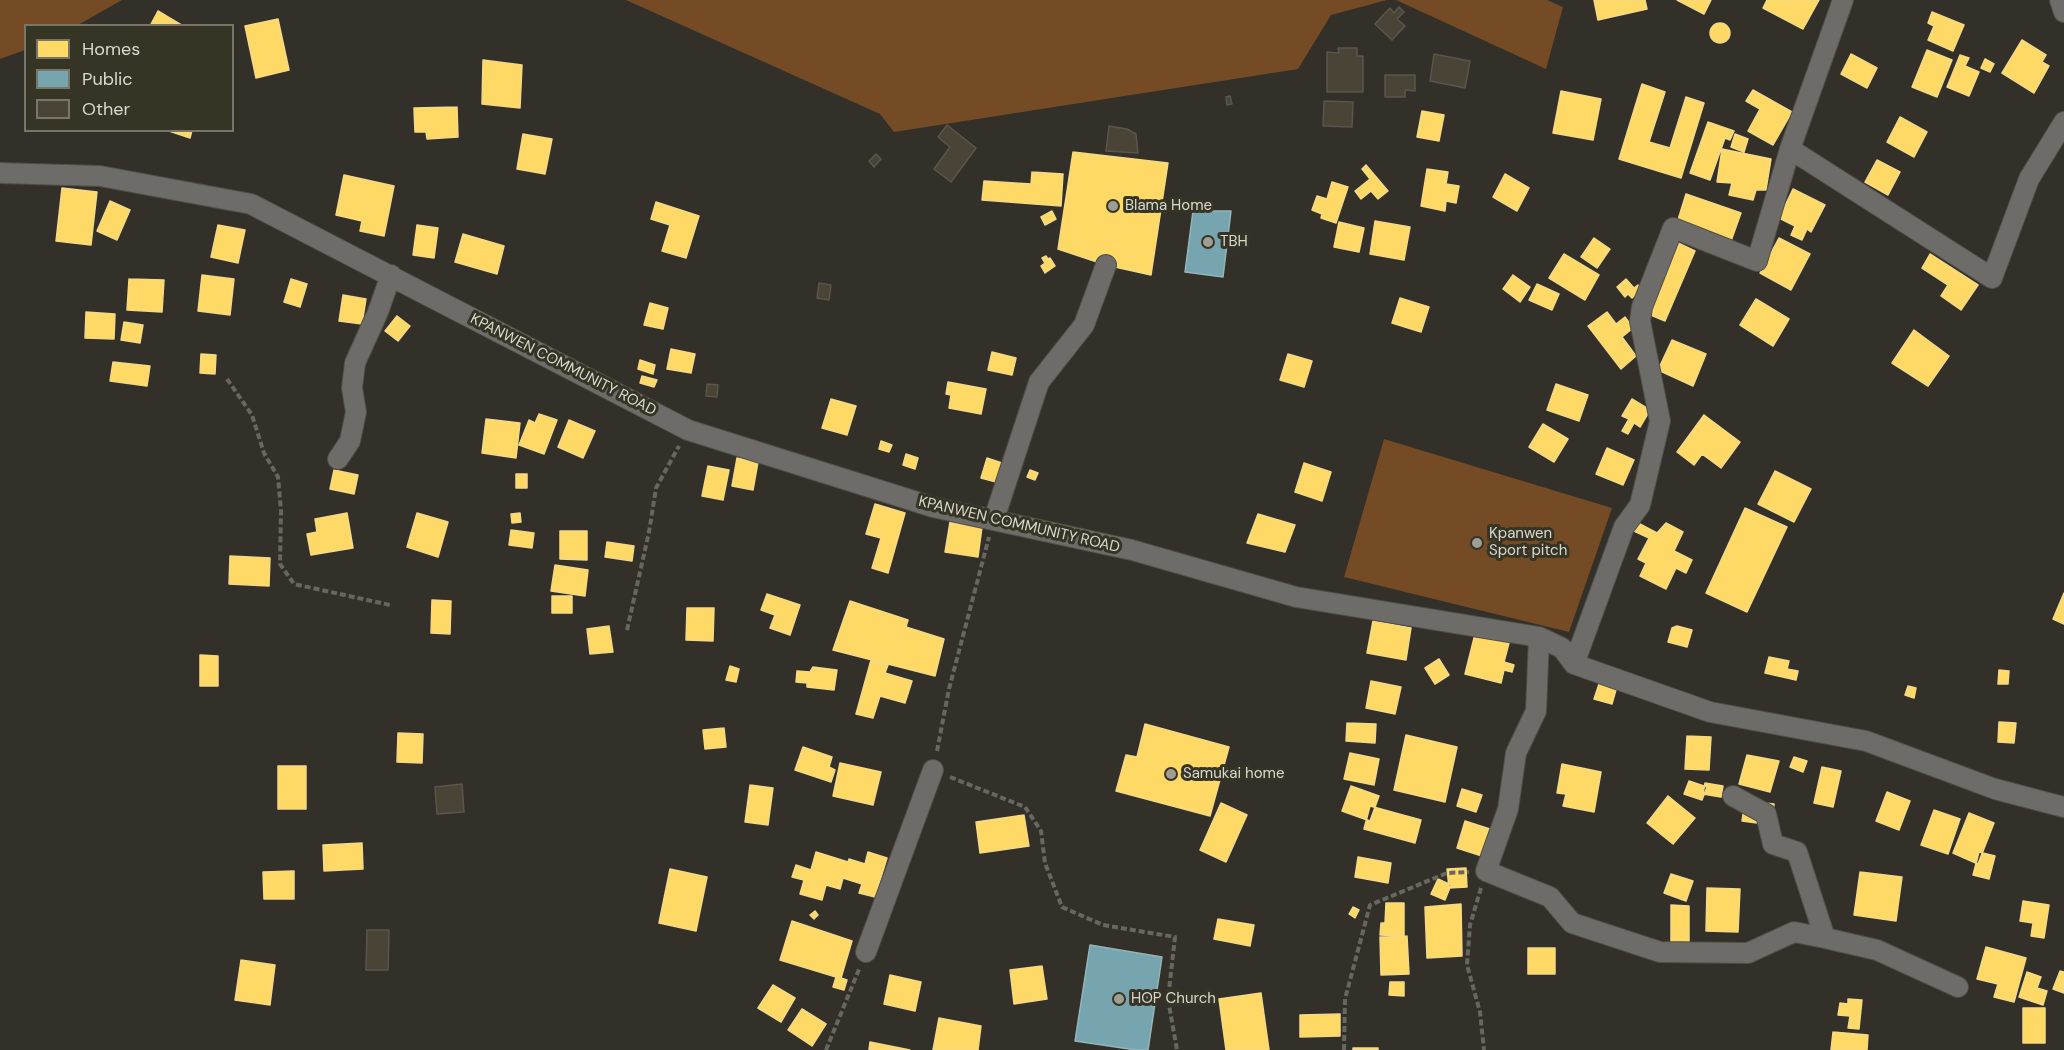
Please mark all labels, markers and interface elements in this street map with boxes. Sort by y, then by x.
legend [24,24,234,132]
text: Homes [82,37,140,61]
text: Public [82,67,133,91]
text: Other [82,97,130,121]
place label: Blama Home [1125,197,1212,215]
marker: Blama Home [1106,199,1120,213]
place label: TBH [1220,233,1248,251]
marker: TBH [1201,235,1215,249]
street label: KPANWEN COMMUNITY ROAD [467,310,659,420]
street label: KPANWEN COMMUNITY ROAD [916,493,1122,557]
place label: Kpanwen Sport pitch [1489,525,1567,560]
marker: Kpanwen Sport pitch [1470,536,1484,550]
place label: Samukai home [1183,765,1284,783]
marker: Samukai home [1164,767,1178,781]
place label: HOP Church [1131,990,1216,1008]
marker: HOP Church [1112,992,1126,1006]

